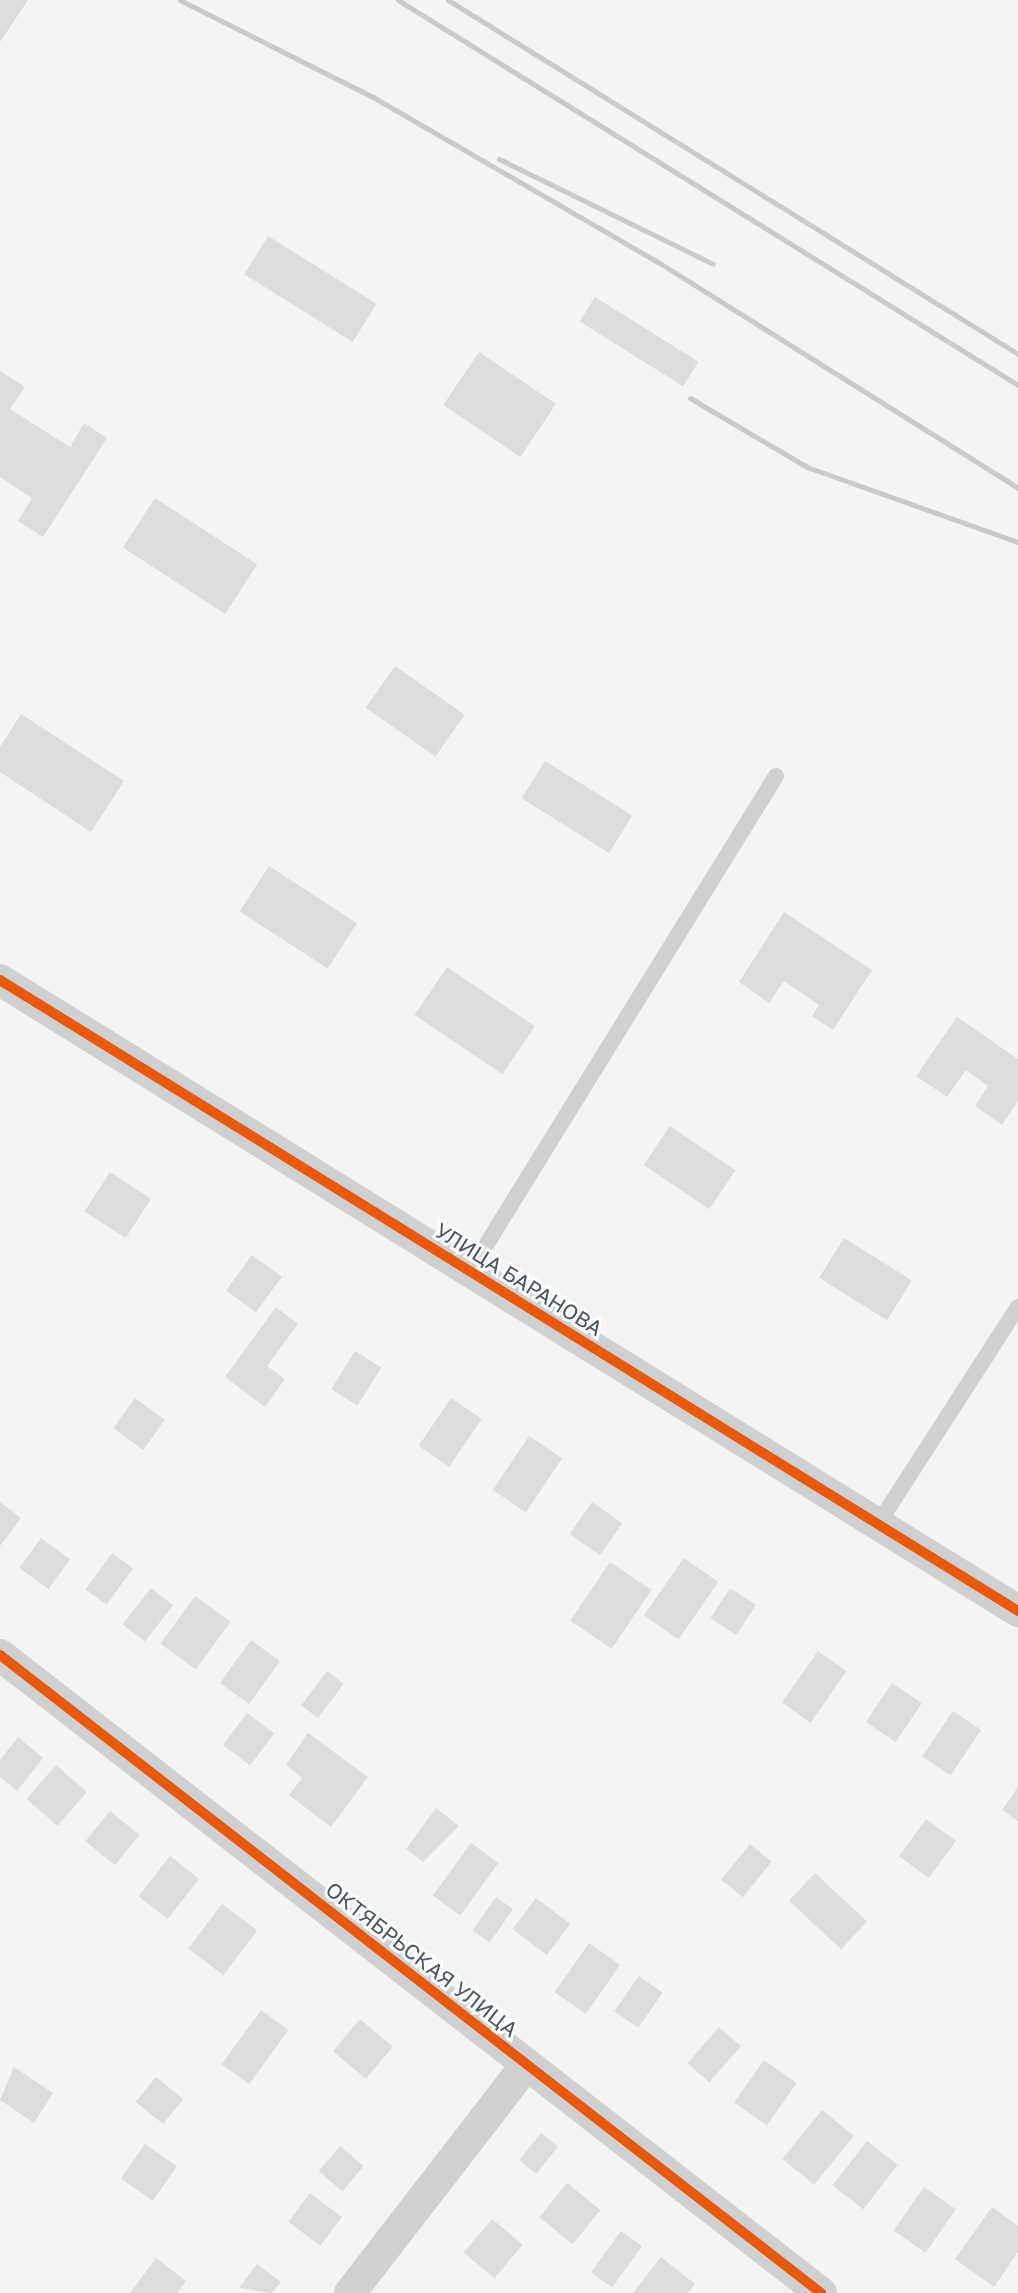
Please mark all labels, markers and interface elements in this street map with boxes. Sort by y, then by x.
street label: УЛИЦА БАРАНОВА [431,1217,607,1341]
street label: ОКТЯБРЬСКАЯ УЛИЦА [321,1876,523,2042]

